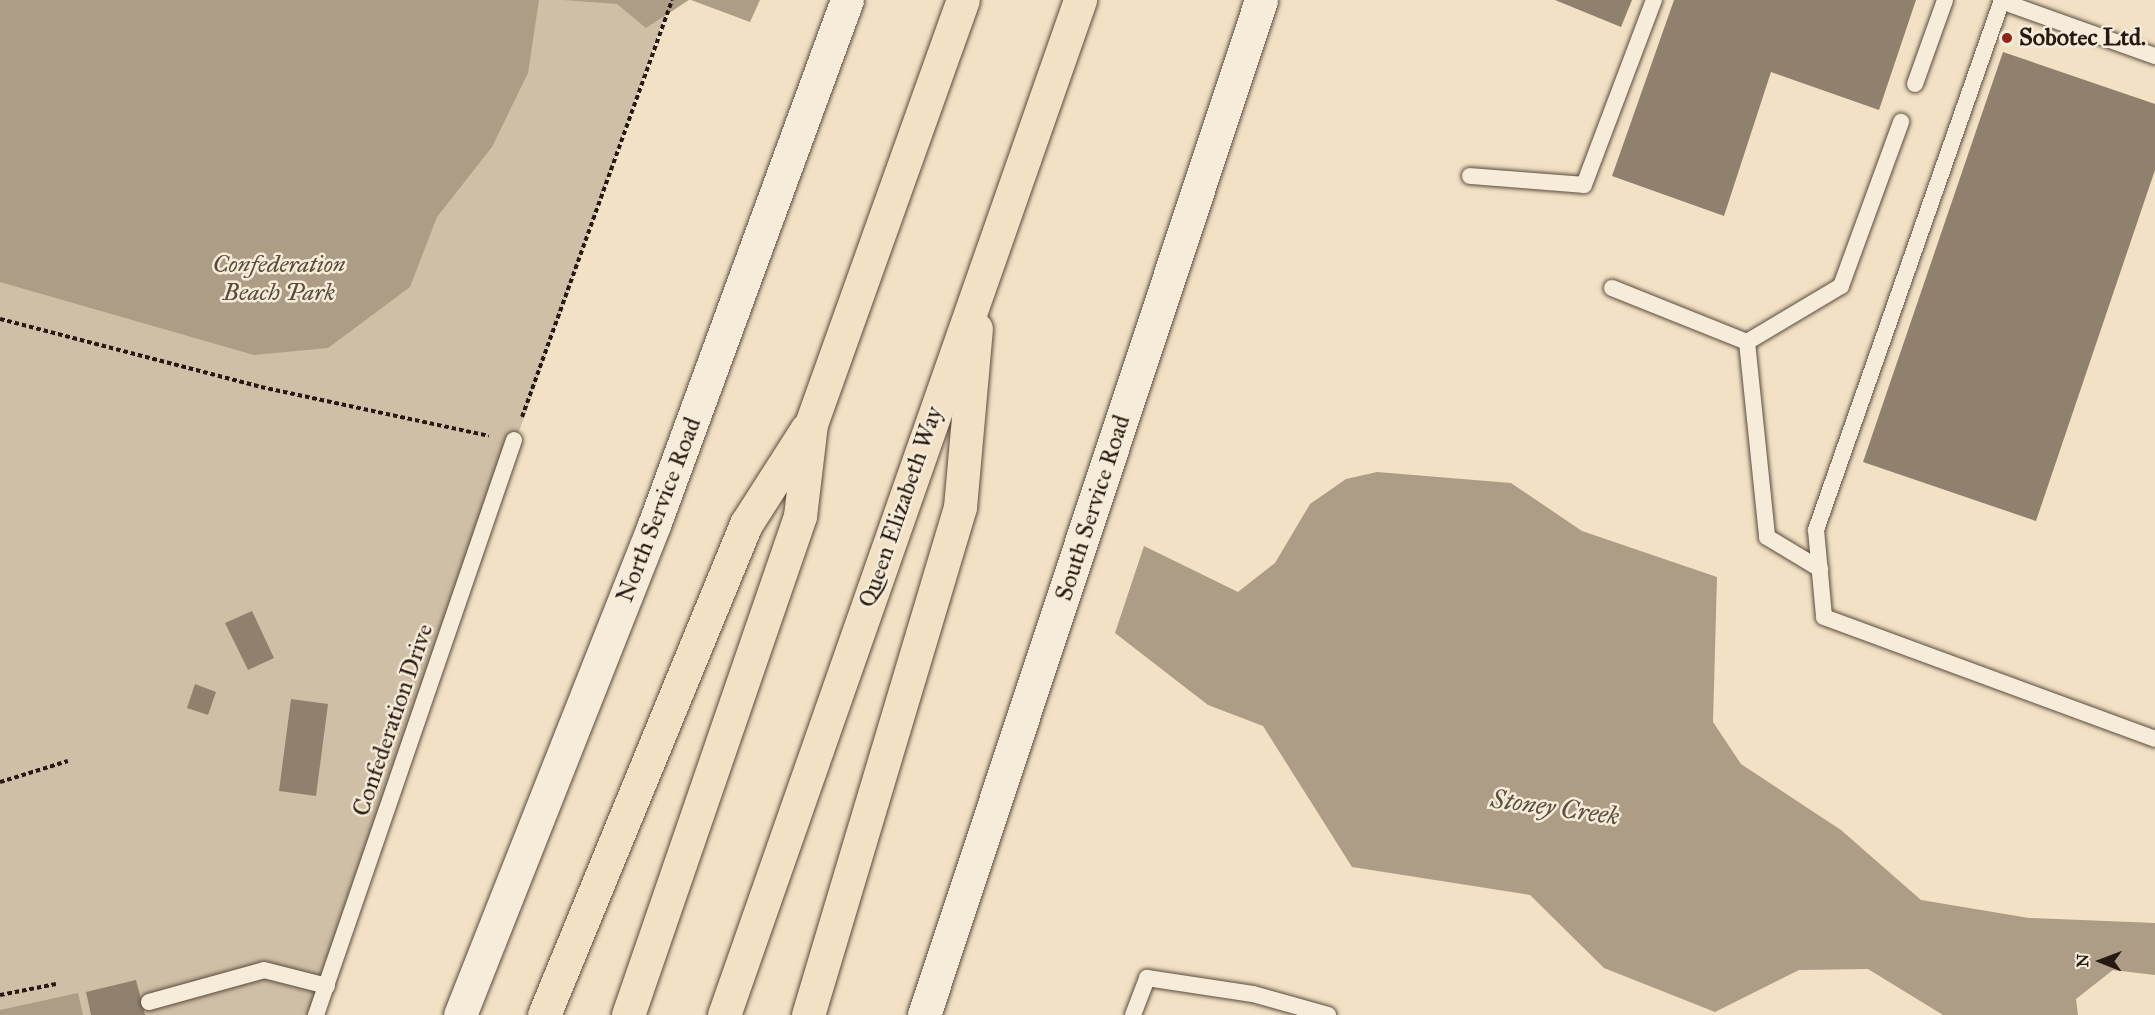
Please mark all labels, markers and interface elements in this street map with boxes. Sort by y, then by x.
place label: Sobotec Ltd. [2019,24,2146,52]
marker: Sobotec Ltd. [2000,31,2014,45]
park label: Confederation Beach Park [213,251,345,307]
street label: Queen Elizabeth Way [853,403,949,611]
street label: South Service Road [1049,412,1137,604]
street label: North Service Road [610,413,708,607]
street label: Confederation Drive [347,620,439,820]
water label: Stoney Creek [1489,784,1621,832]
north arrow [2071,931,2131,991]
text: N [2073,954,2092,968]

